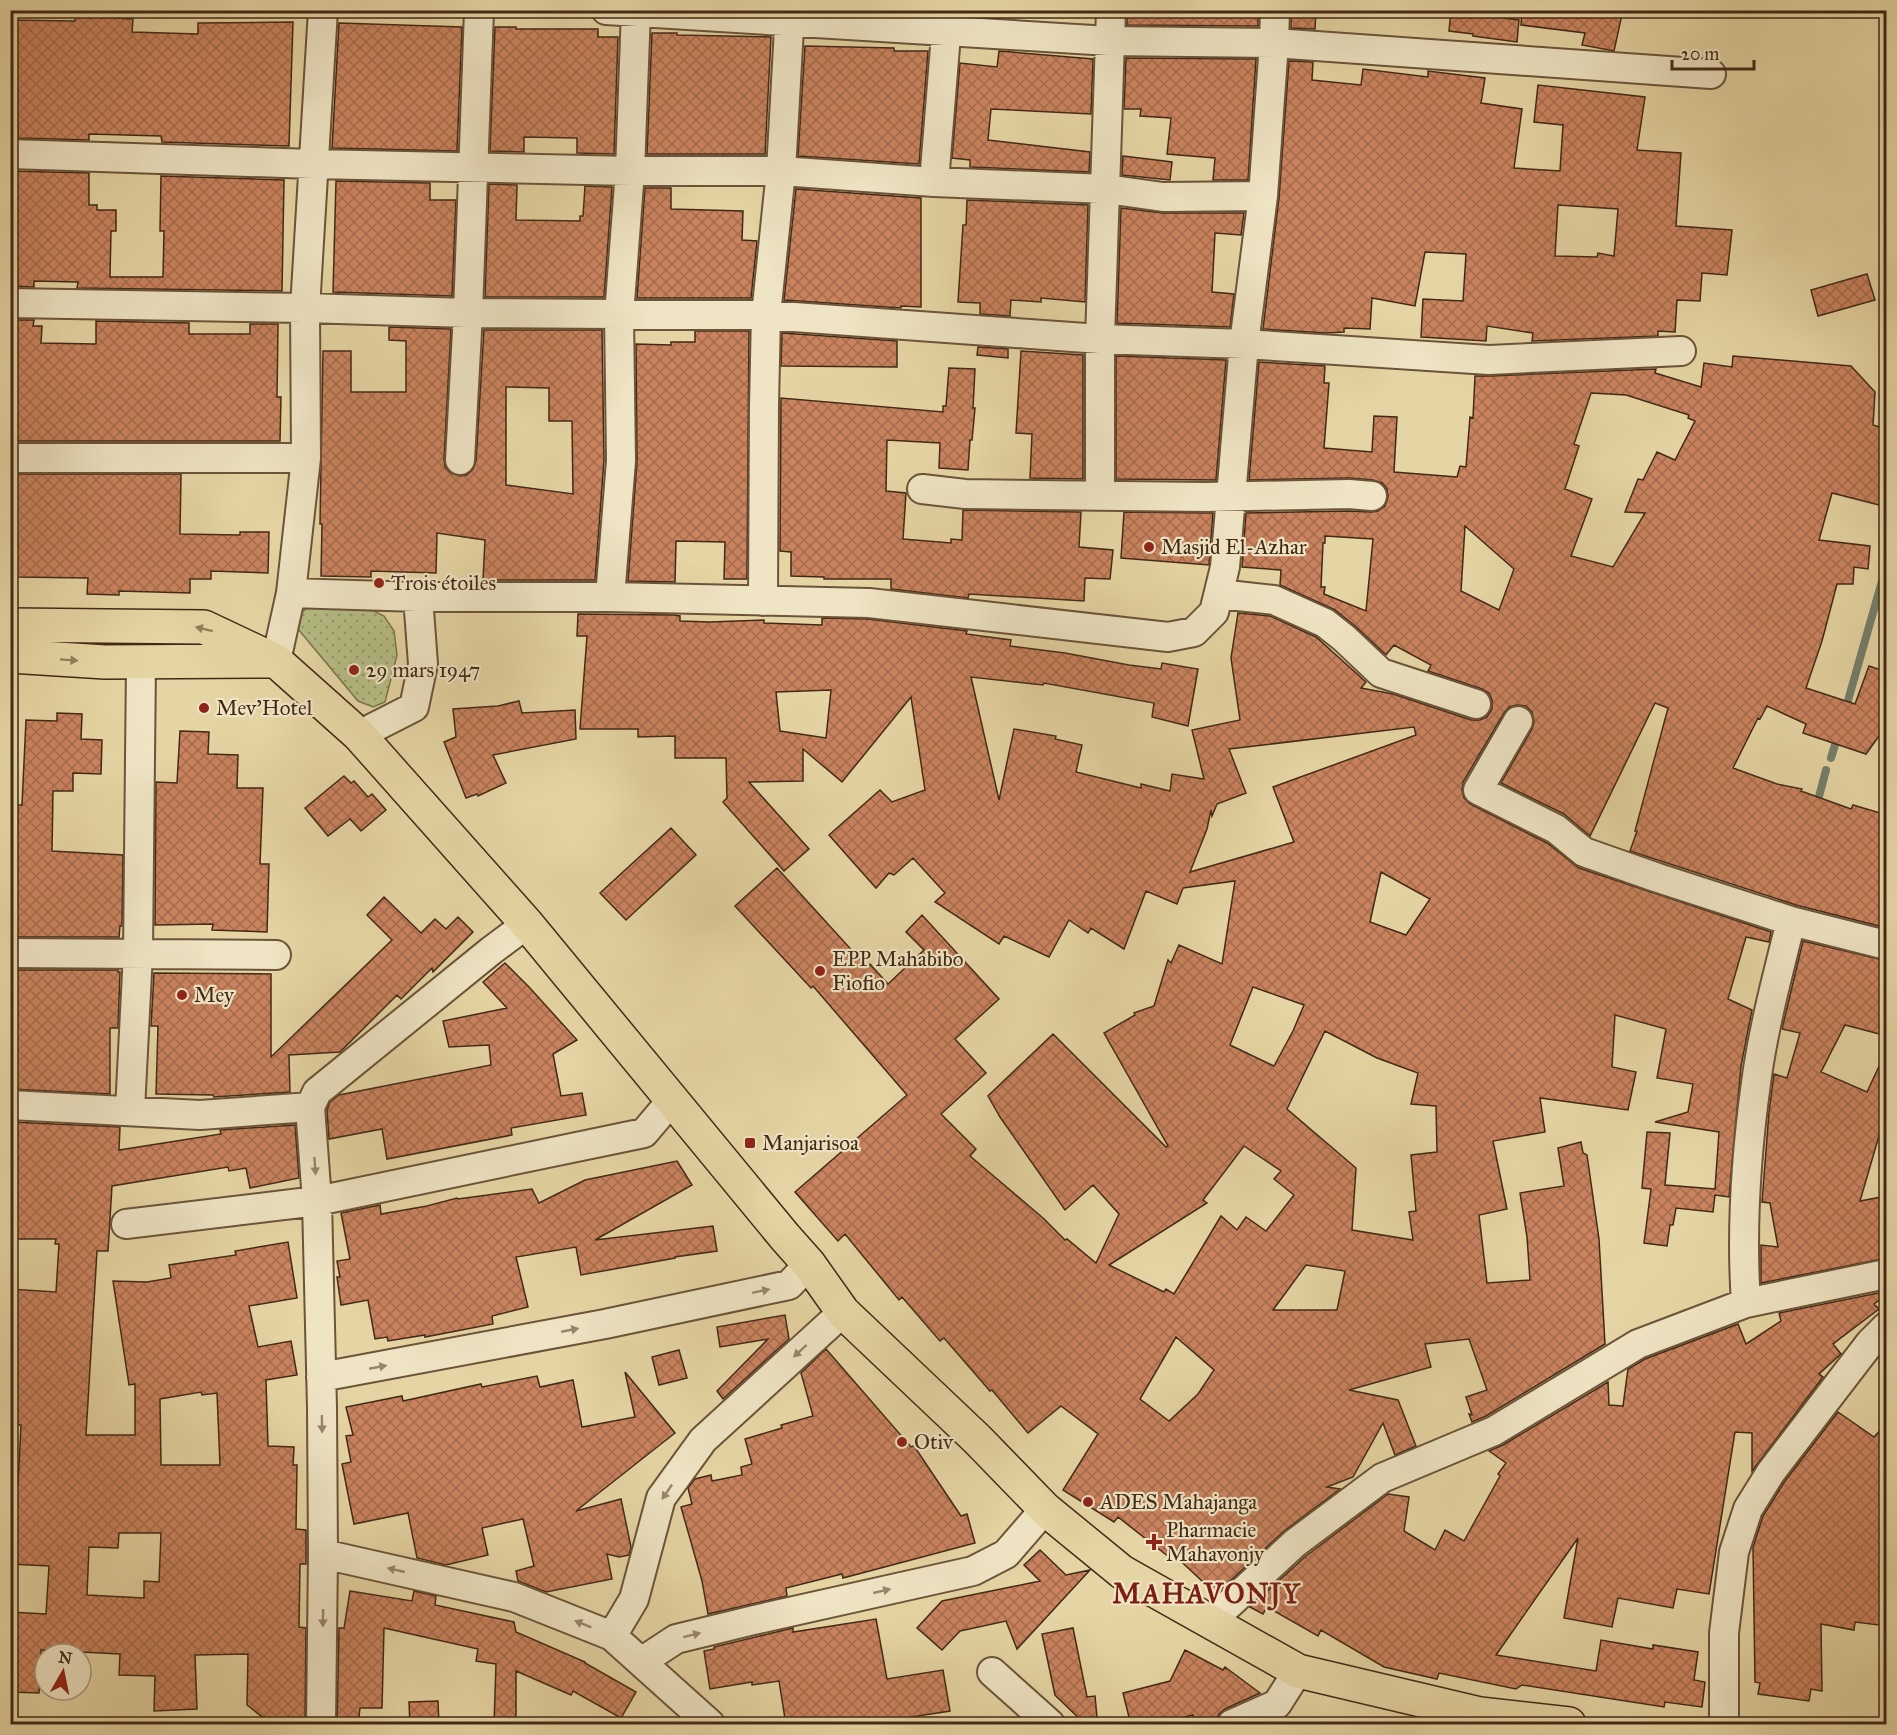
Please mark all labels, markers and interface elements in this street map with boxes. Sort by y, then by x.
scale bar [1672,33,1754,71]
text: 20 m [1681,43,1719,65]
place label: Masjid El-Azhar [1161,534,1307,560]
marker: Masjid El-Azhar [1142,540,1156,554]
place label: Trois étoiles [391,570,496,596]
marker: Trois étoiles [372,576,386,590]
one-way arrow [194,624,213,633]
one-way arrow [59,655,78,665]
place label: 29 mars 1947 [366,657,480,683]
marker: 29 mars 1947 [347,663,361,677]
place label: Mev'Hotel [216,695,313,721]
marker: Mev'Hotel [197,701,211,715]
place label: EPP Mahabibo Fiofio [832,946,964,996]
marker: EPP Mahabibo Fiofio [813,964,827,978]
place label: Mey [194,982,235,1008]
marker: Mey [175,988,189,1002]
place label: Manjarisoa [762,1130,859,1156]
marker: Manjarisoa [743,1136,757,1150]
one-way arrow [310,1156,320,1175]
one-way arrow [752,1286,771,1295]
one-way arrow [561,1325,580,1334]
one-way arrow [793,1344,808,1358]
one-way arrow [369,1362,388,1371]
one-way arrow [317,1414,327,1433]
place label: Otiv [914,1429,954,1455]
marker: Otiv [895,1435,909,1449]
one-way arrow [661,1483,672,1500]
place label: ADES Mahajanga [1099,1489,1257,1515]
marker: ADES Mahajanga [1081,1495,1095,1509]
place label: Pharmacie Mahavonjy [1166,1517,1265,1567]
marker: Pharmacie Mahavonjy [1147,1535,1161,1549]
one-way arrow [387,1565,406,1574]
district label: MAHAVONJY [1113,1577,1302,1611]
one-way arrow [873,1586,892,1595]
one-way arrow [318,1609,327,1628]
one-way arrow [574,1619,592,1629]
one-way arrow [683,1630,701,1639]
north arrow [33,1642,93,1702]
text: N [57,1647,74,1668]

